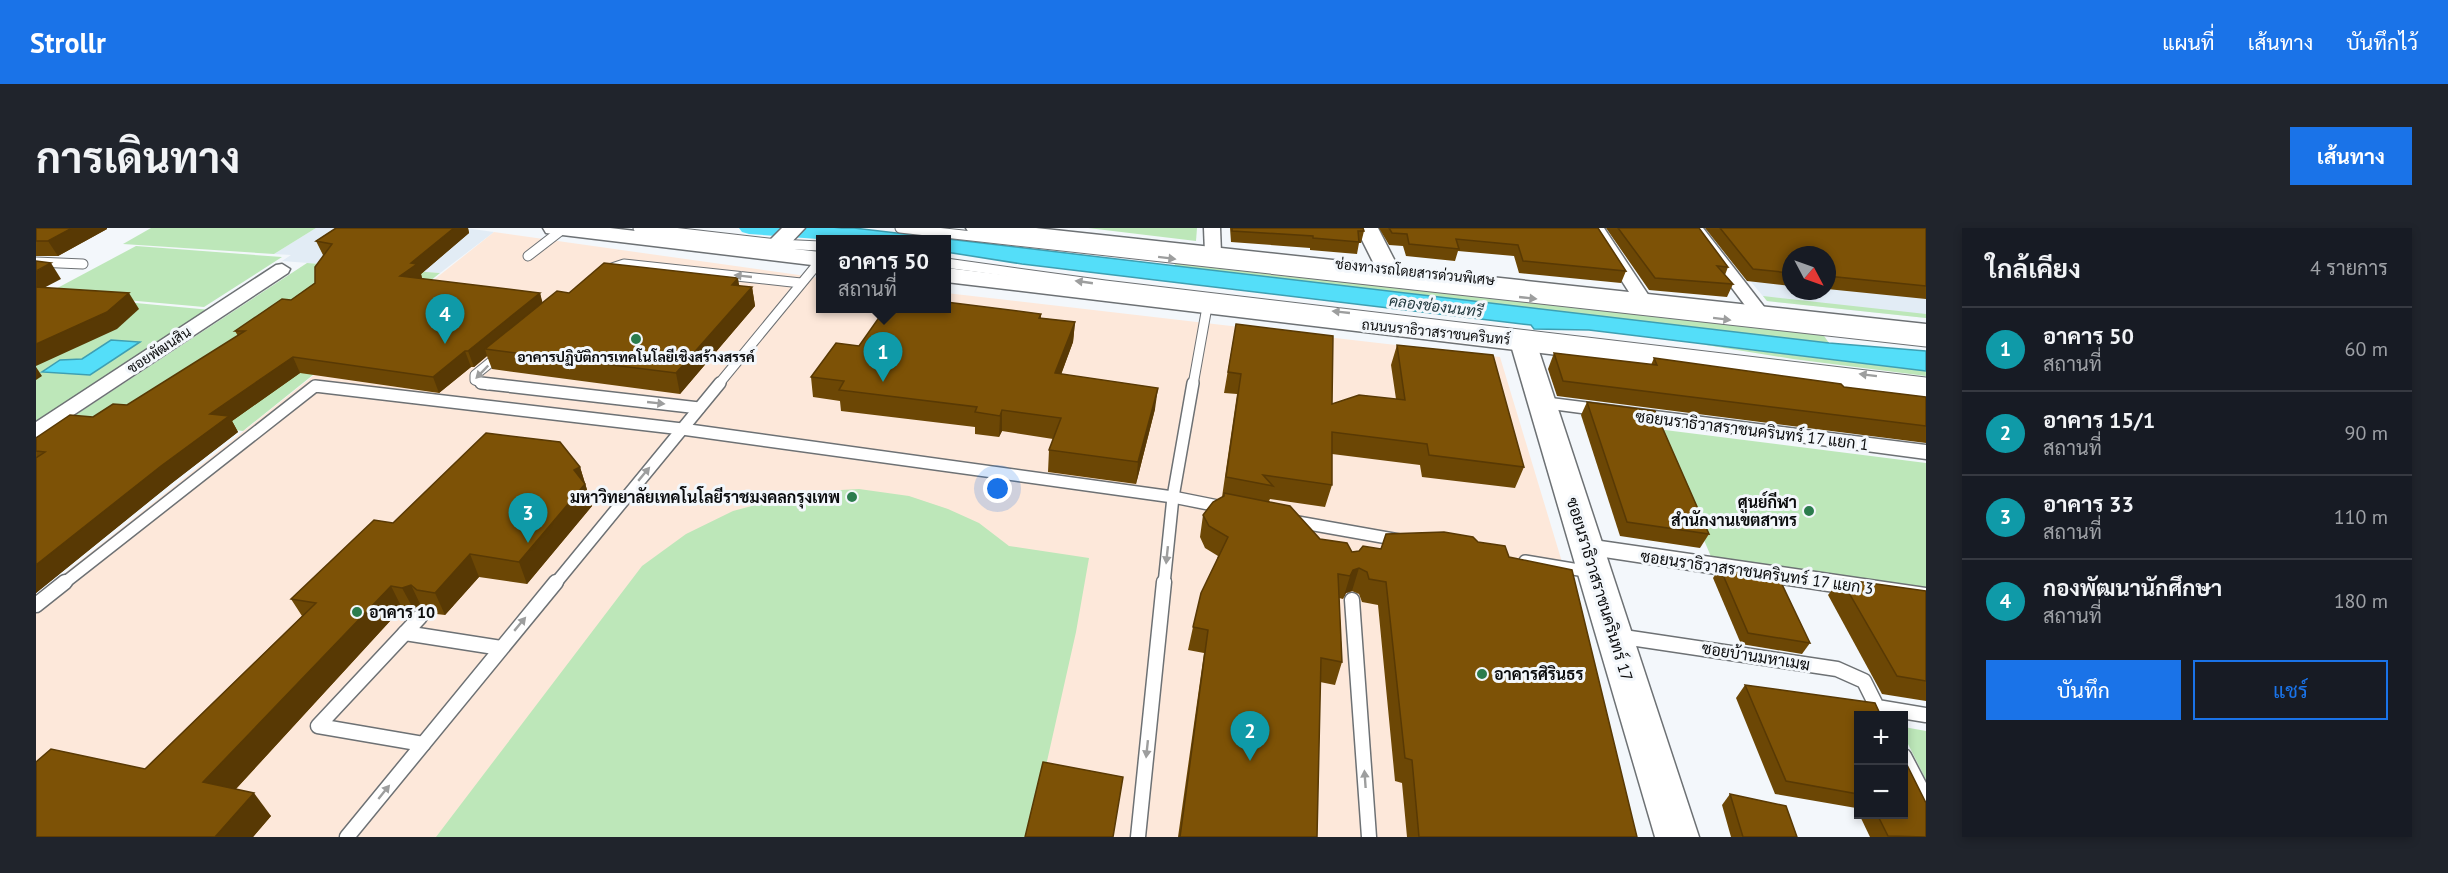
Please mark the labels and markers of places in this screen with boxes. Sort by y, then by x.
pin: 4 [426,294,464,344]
marker: อาคารปฏิบัติการเทคโนโลยีเชิงสร้างสรรค์ [629,332,643,346]
pin: 1 [864,332,902,382]
place label: อาคารปฏิบัติการเทคโนโลยีเชิงสร้างสรรค์ [517,348,756,366]
place label: มหาวิทยาลัยเทคโนโลยีราชมงคลกรุงเทพ [570,486,840,509]
marker: มหาวิทยาลัยเทคโนโลยีราชมงคลกรุงเทพ [845,490,859,504]
place label: ศูนย์กีฬา สำนักงานเขตสาทร [1671,491,1797,530]
pin: 3 [508,494,548,543]
marker: ศูนย์กีฬา สำนักงานเขตสาทร [1802,504,1816,518]
place label: อาคาร 10 [369,602,435,622]
marker: อาคาร 10 [350,605,364,619]
place label: อาคารศิรินธร [1494,664,1584,684]
marker: อาคารศิรินธร [1475,667,1489,681]
pin: 2 [1230,712,1270,761]

